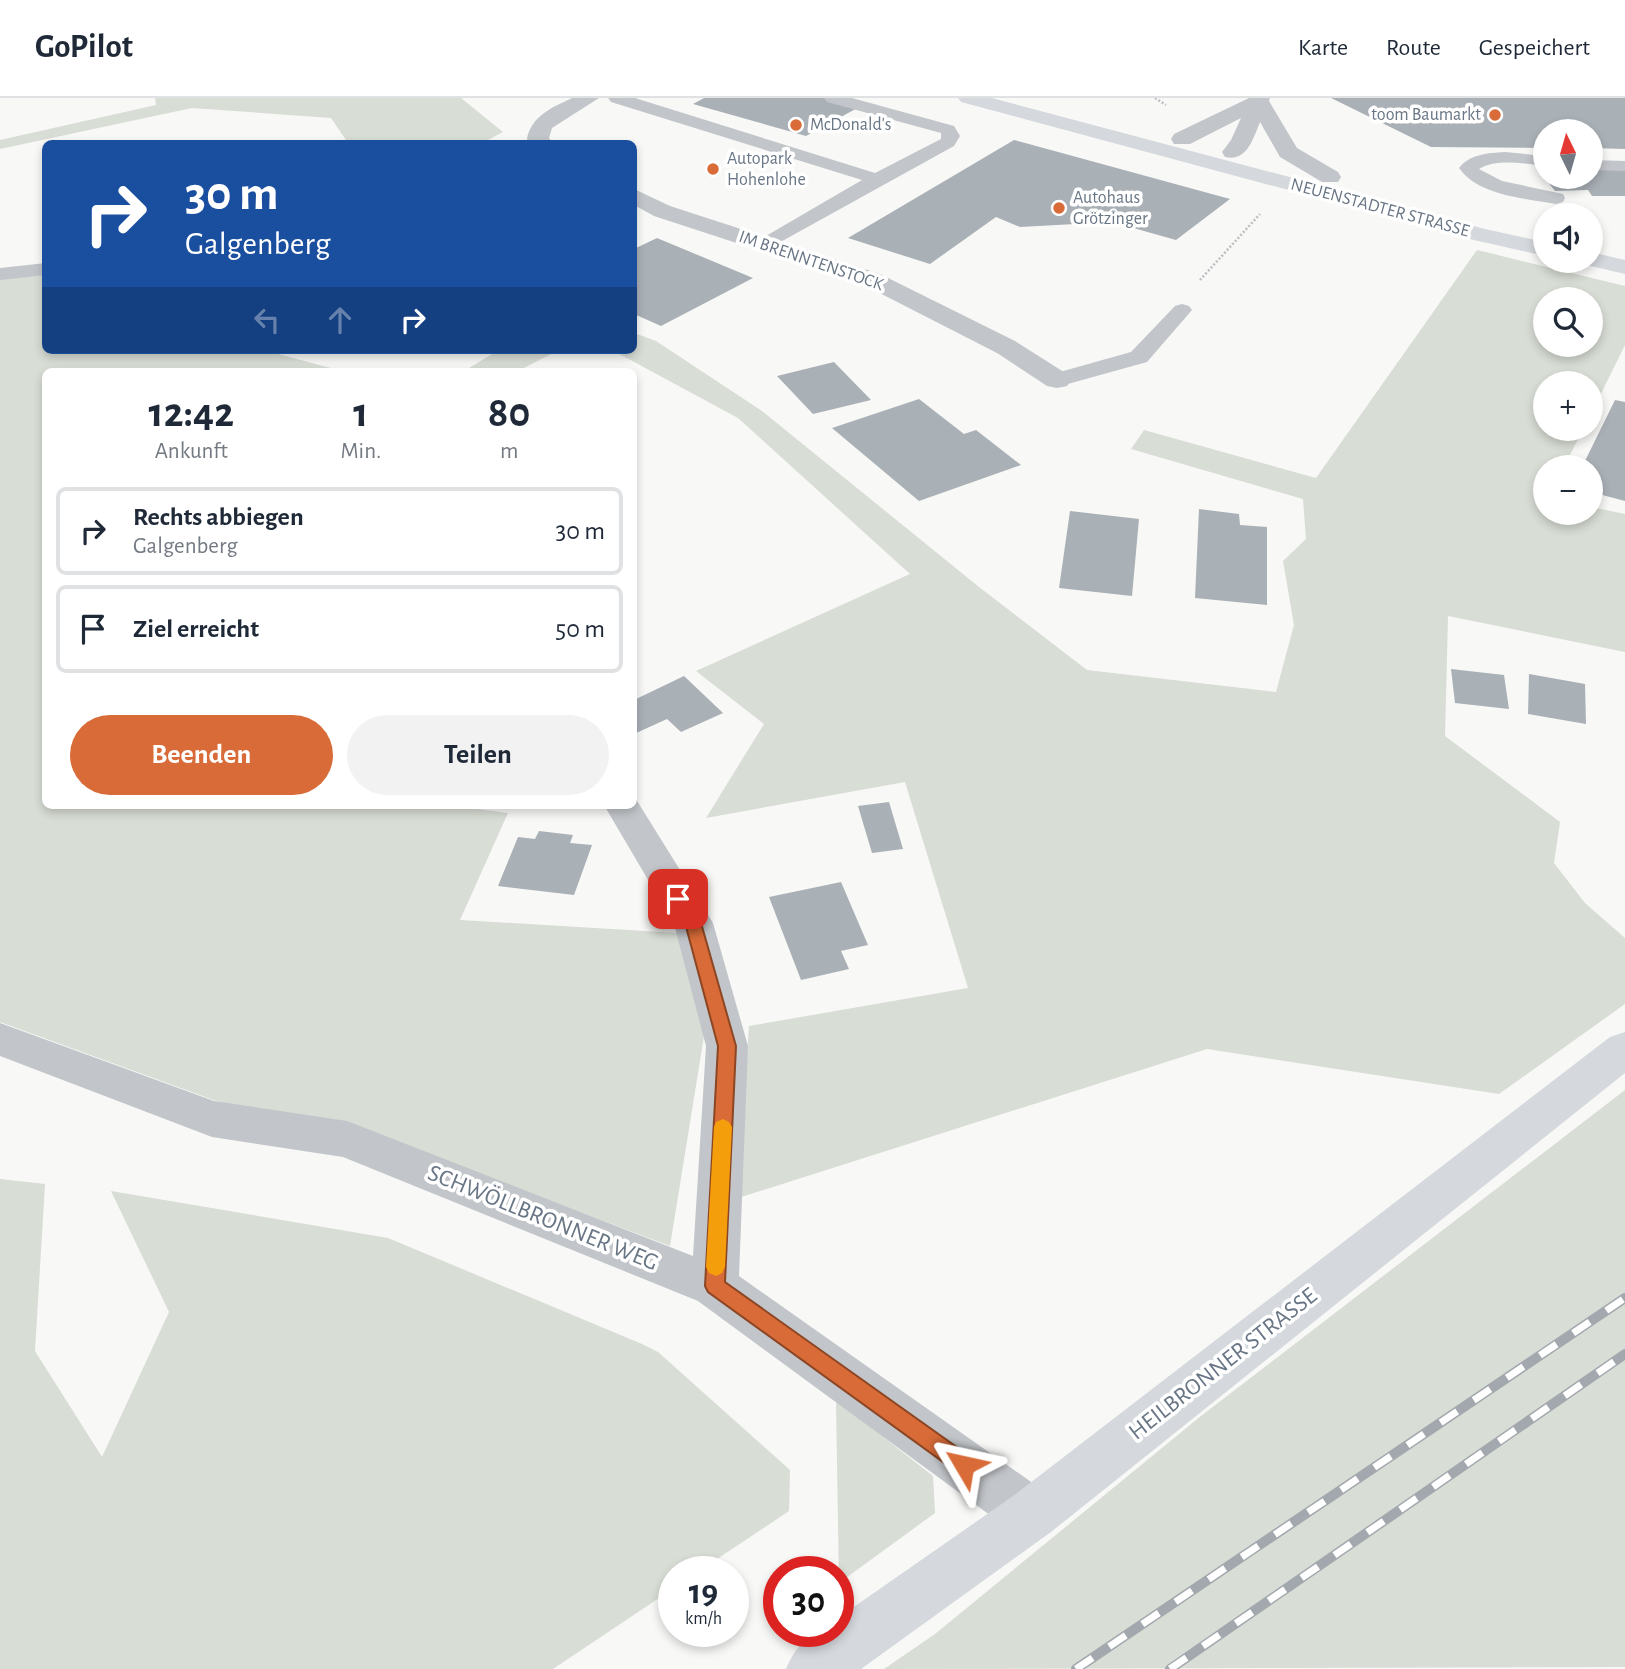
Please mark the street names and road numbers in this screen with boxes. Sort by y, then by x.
street label: NEUENSTADTER STRASSE [1289,175,1472,241]
street label: IM BRENNTENSTOCK [736,228,886,294]
street label: SCHWÖLLBRONNER WEG [424,1160,662,1275]
street label: HEILBRONNER STRASSE [1124,1283,1322,1445]

